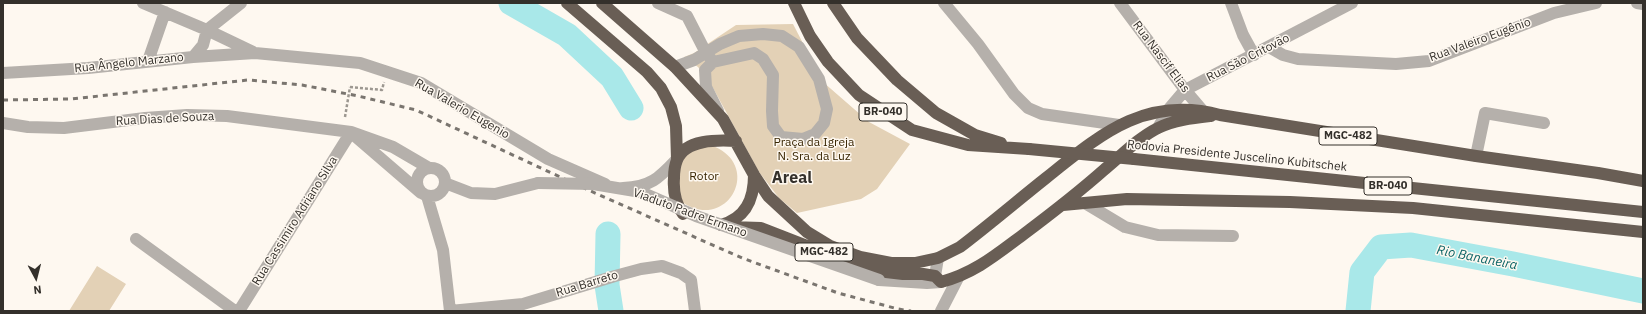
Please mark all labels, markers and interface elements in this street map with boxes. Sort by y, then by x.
street label: Rua Valeiro Eugênio [1427,15,1533,65]
street label: Rua Nascif Elias [1129,18,1193,96]
street label: Rua São Critovão [1204,31,1292,85]
street label: Rua Ângelo Marzano [74,50,184,76]
street label: Rua Valerio Eugenio [412,76,512,142]
road number: BR-040 [859,103,907,121]
street label: Rua Dias de Souza [115,109,215,129]
road number: MGC-482 [1319,127,1377,145]
park label: Praça da Igreja N. Sra. da Luz [774,136,854,164]
street label: Rodovia Presidente Juscelino Kubitschek [1126,137,1348,175]
street label: Rua Cassimiro Adriano Silva [249,154,341,288]
district label: Areal [772,168,812,188]
park label: Rotor [689,170,719,184]
road number: BR-040 [1364,177,1412,195]
street label: Viaduto Padre Ermano [631,186,749,240]
road number: MGC-482 [795,243,853,261]
water label: Rio Bananeira [1435,243,1519,273]
north arrow [16,258,56,298]
street label: Rua Barreto [554,268,620,300]
text: N [33,282,42,297]

